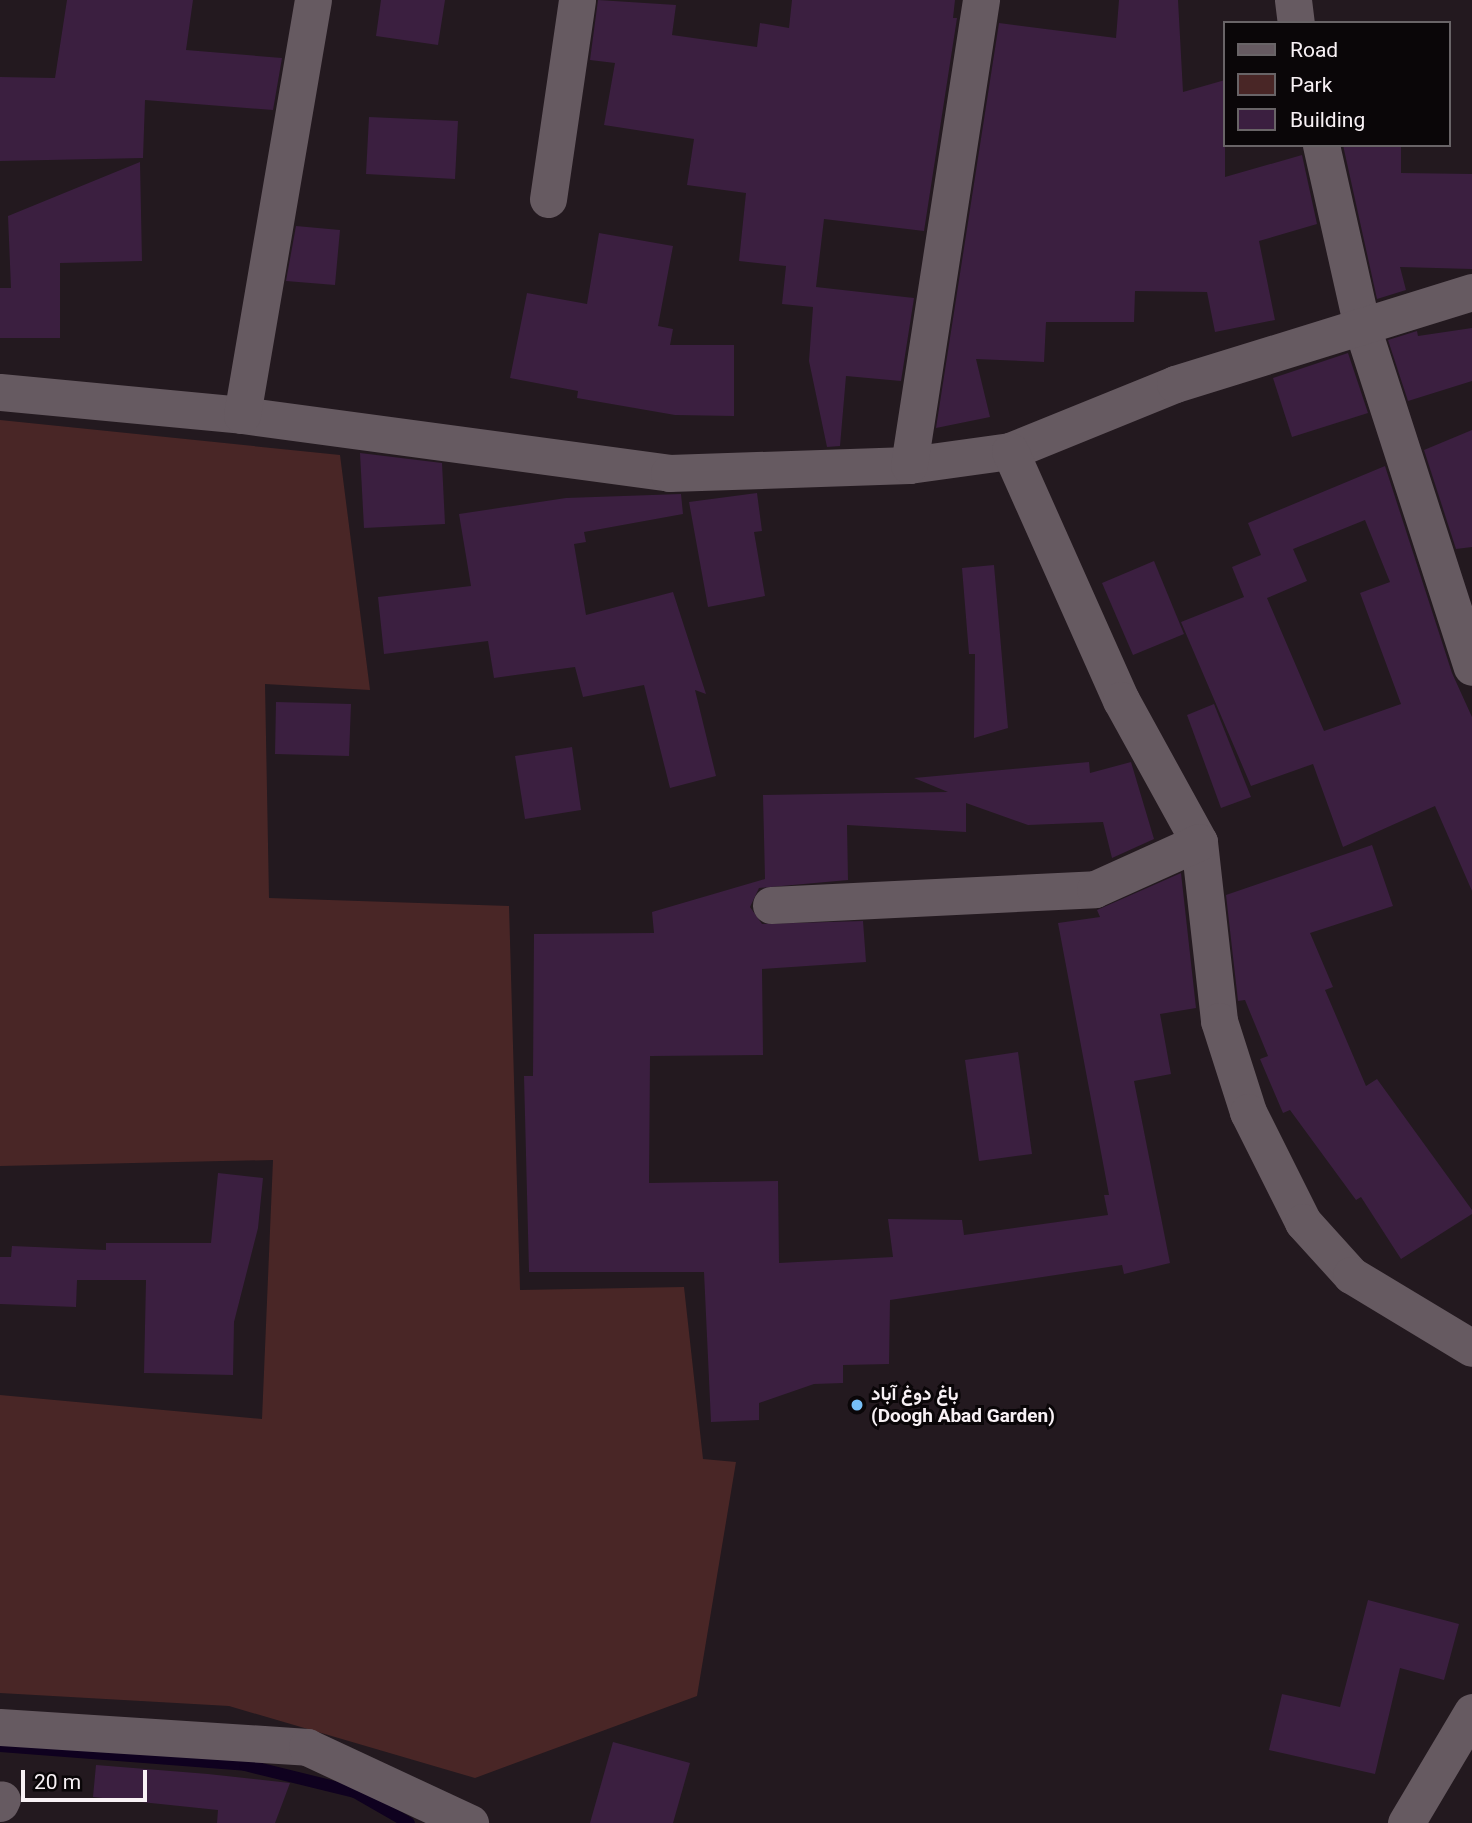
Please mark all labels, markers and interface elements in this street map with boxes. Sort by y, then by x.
legend [1224,21,1451,147]
text: Road [1290,38,1338,62]
text: Park [1290,73,1332,97]
text: Building [1290,108,1365,132]
place label: باغ دوغ آباد (Doogh Abad Garden) [871,1383,1055,1427]
marker: باغ دوغ آباد (Doogh Abad Garden) [849,1397,865,1413]
scale bar [24,1756,150,1800]
text: 20 m [34,1770,81,1794]

